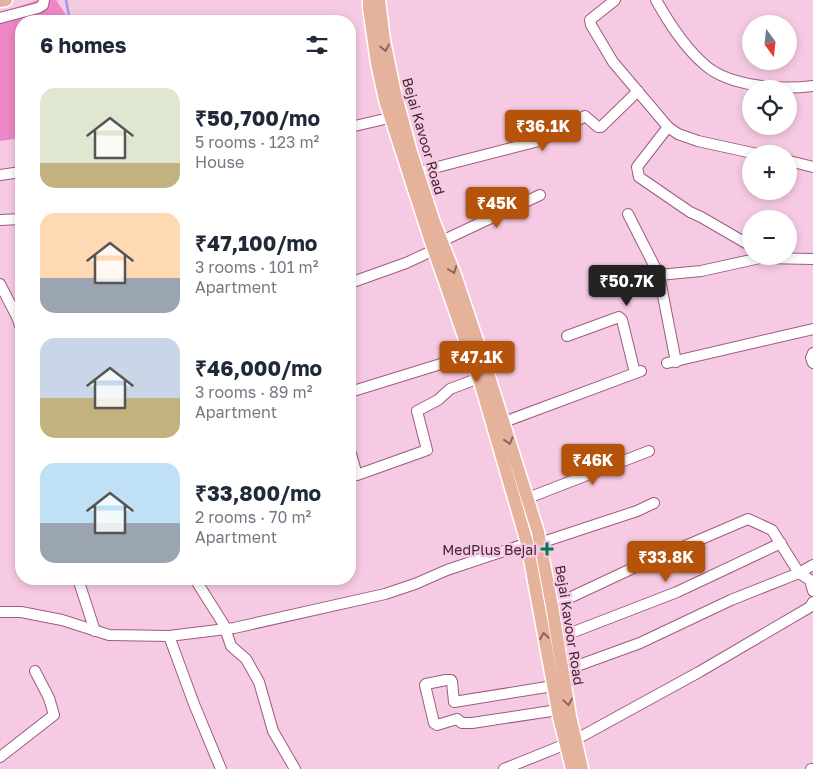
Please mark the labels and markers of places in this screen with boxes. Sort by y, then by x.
pin: ₹36.1K [502,110,584,152]
pin: ₹45K [467,186,527,229]
pin: ₹50.7K [586,264,668,307]
pin: ₹47.1K [436,340,518,383]
pin: ₹46K [563,444,623,486]
pin: ₹33.8K [625,540,707,583]
place label: MedPlus Bejai [442,541,537,558]
marker: MedPlus Bejai [541,543,553,555]

